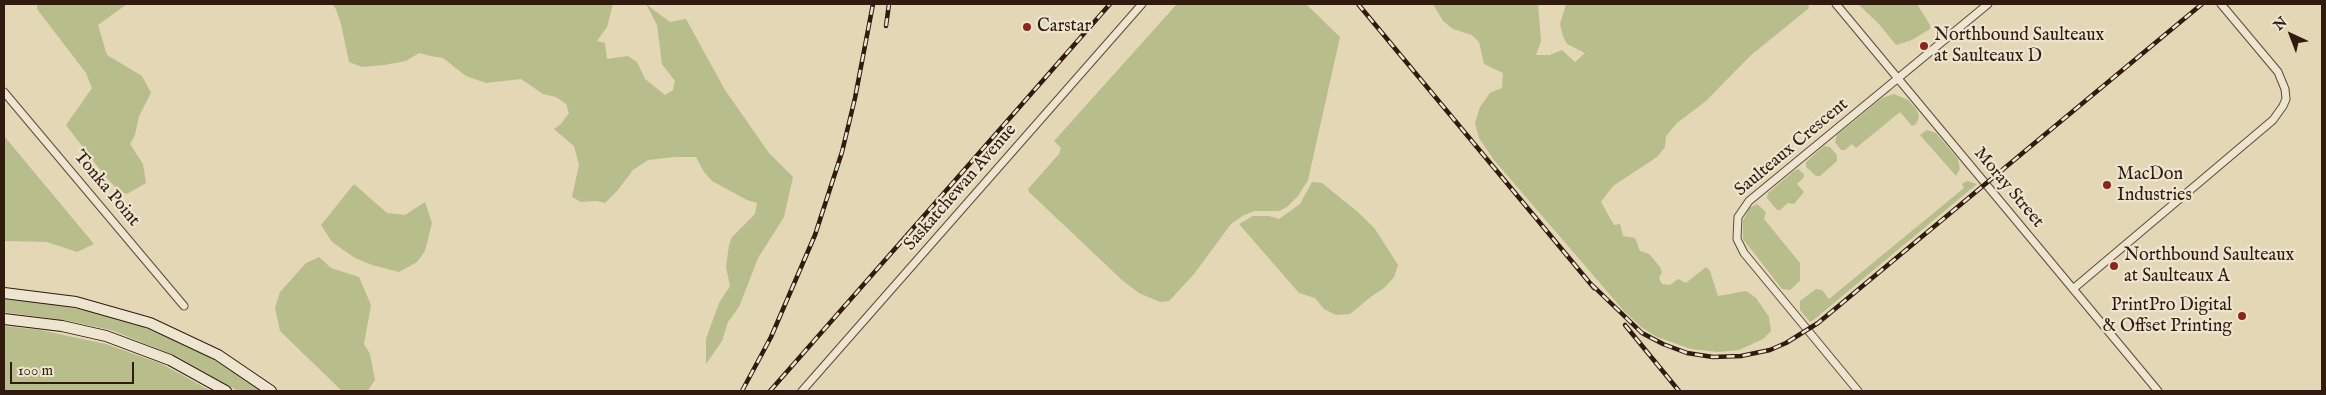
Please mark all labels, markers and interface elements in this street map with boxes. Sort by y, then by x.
north arrow [2266,10,2316,60]
text: N [2270,13,2291,35]
place label: Carstar [1037,16,1091,38]
marker: Carstar [1021,21,1033,33]
place label: Northbound Saulteaux at Saulteaux D [1934,25,2104,68]
marker: Northbound Saulteaux at Saulteaux D [1918,40,1930,52]
street label: Saulteaux Crescent [1731,94,1853,202]
street label: Saskatchewan Avenue [900,120,1022,256]
street label: Moray Street [1968,143,2048,233]
street label: Tonka Point [68,147,144,231]
place label: MacDon Industries [2117,164,2192,206]
marker: MacDon Industries [2101,179,2113,191]
place label: Northbound Saulteaux at Saulteaux A [2124,245,2294,288]
marker: Northbound Saulteaux at Saulteaux A [2108,260,2120,272]
place label: PrintPro Digital & Offset Printing [2103,295,2232,338]
marker: PrintPro Digital & Offset Printing [2236,310,2248,322]
scale bar [12,352,136,384]
text: 100 m [18,361,53,380]

